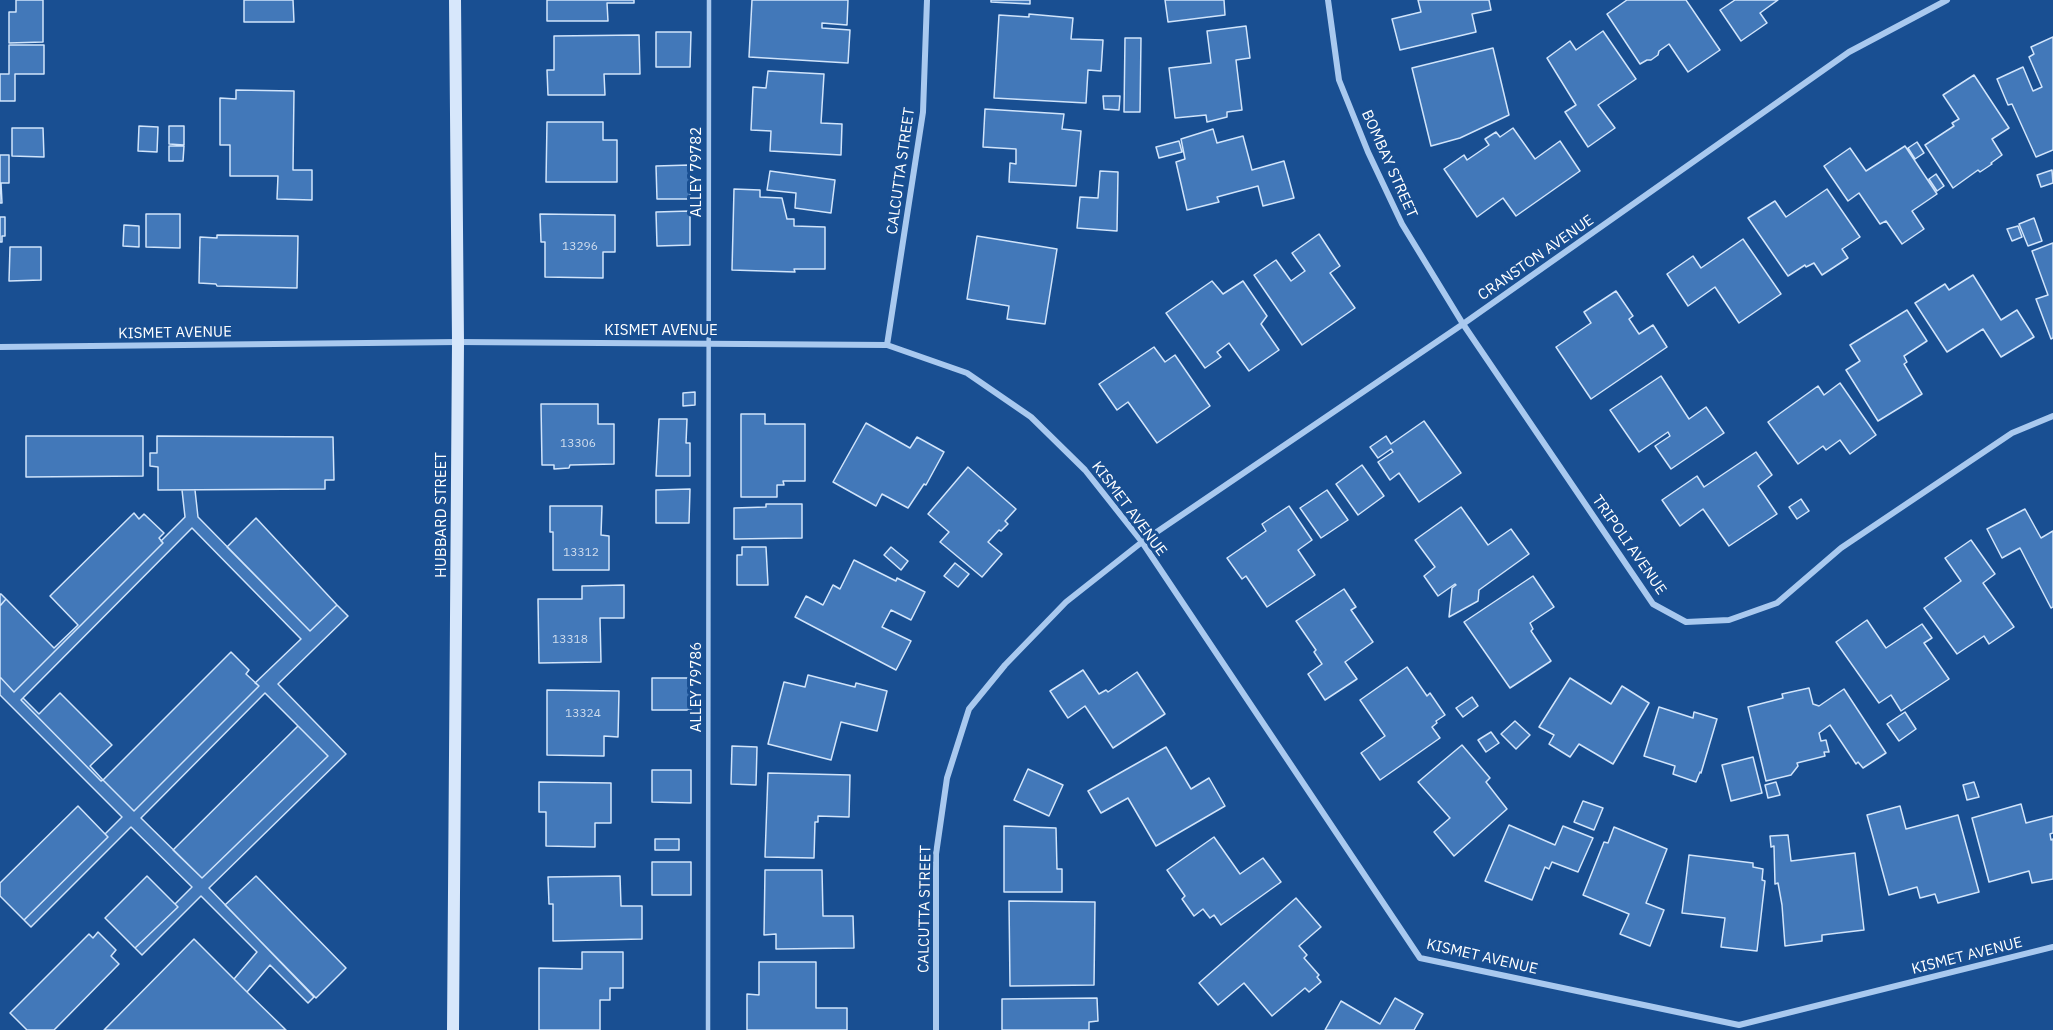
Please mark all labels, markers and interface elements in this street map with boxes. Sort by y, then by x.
street label: CALCUTTA STREET [883,106,919,236]
street label: BOMBAY STREET [1357,107,1421,221]
street label: ALLEY 79782 [688,127,706,217]
street label: CRANSTON AVENUE [1475,211,1597,305]
house number: 13296 [562,240,598,254]
street label: KISMET AVENUE [604,322,718,340]
street label: KISMET AVENUE [118,323,232,343]
house number: 13306 [560,437,596,451]
street label: HUBBARD STREET [433,452,451,578]
street label: KISMET AVENUE [1088,458,1170,560]
street label: TRIPOLI AVENUE [1588,492,1670,598]
house number: 13312 [563,546,599,560]
house number: 13318 [552,633,588,647]
street label: ALLEY 79786 [688,642,706,732]
house number: 13324 [565,707,601,721]
street label: CALCUTTA STREET [915,845,935,973]
street label: KISMET AVENUE [1910,934,2024,978]
street label: KISMET AVENUE [1425,935,1539,979]

